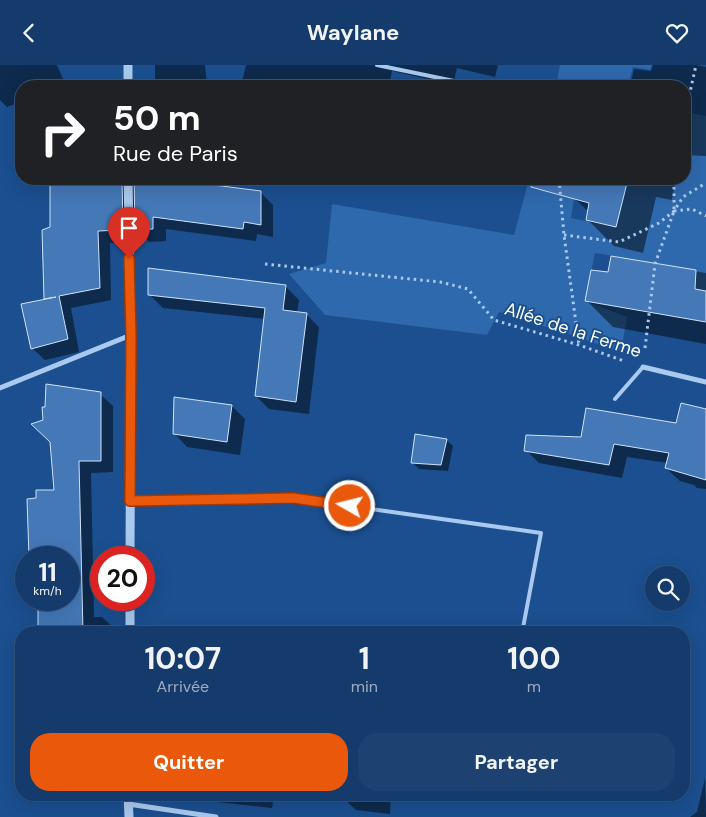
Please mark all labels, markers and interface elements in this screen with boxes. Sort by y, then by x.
text: Waylane [307,18,399,47]
icon: back [15,19,43,47]
icon: heart [663,19,691,47]
text: 50 m [113,95,201,141]
icon: right [30,100,95,165]
text: Rue de Paris [113,139,238,168]
pin [108,207,150,258]
icon: arrive [115,214,143,242]
street label: Allée de la Ferme [502,297,644,363]
position arrow [323,479,375,531]
speed limit sign: 20 [90,546,155,611]
text: 11 [38,556,57,589]
map controls [645,566,690,611]
button: search [645,566,690,611]
text: km/h [33,583,62,599]
text: 10:07 [144,639,221,678]
text: 1 [359,639,370,678]
text: 100 [507,639,561,678]
text: Arrivée [157,676,209,697]
text: min [351,676,378,697]
text: m [527,676,541,697]
button: Quitter [30,733,348,791]
button: Partager [358,733,675,791]

